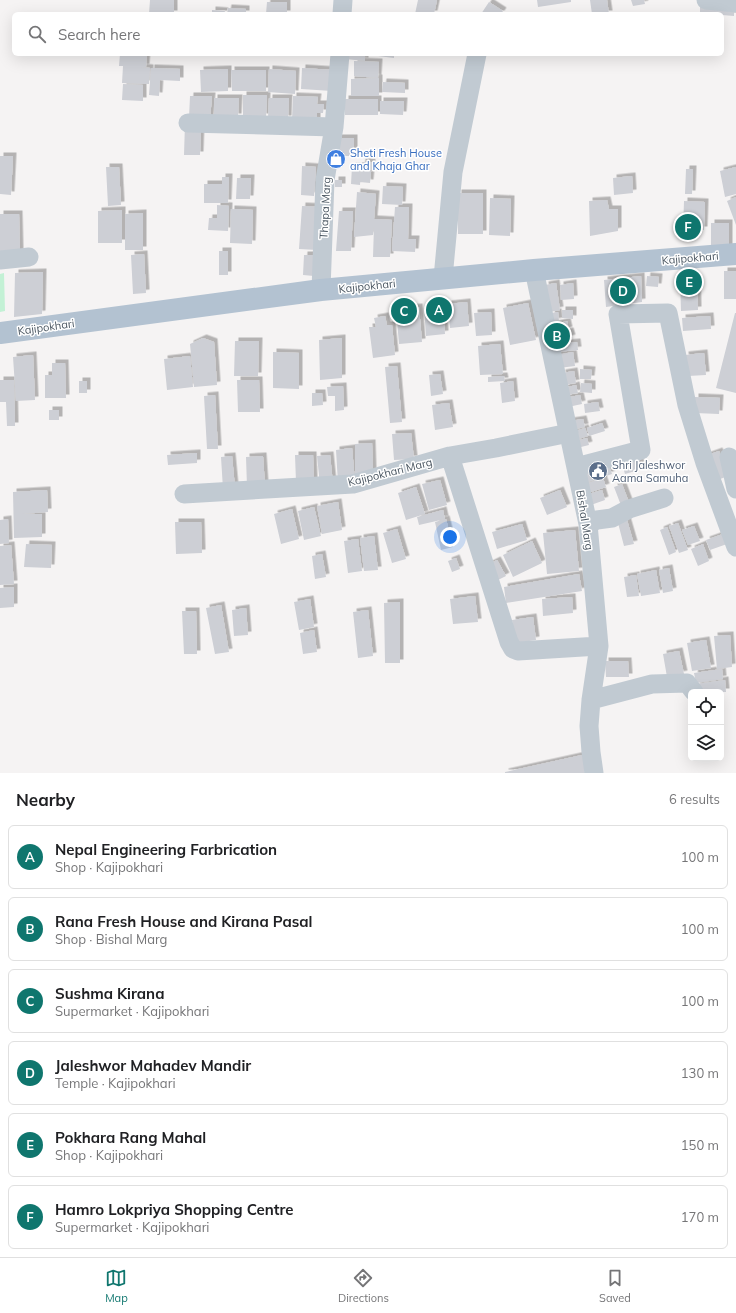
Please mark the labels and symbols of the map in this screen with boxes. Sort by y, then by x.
place label: Sheti Fresh House and Khaja Ghar [350,146,442,173]
shop icon: Sheti Fresh House and Khaja Ghar [325,148,347,170]
street label: Thapa Marg [316,176,334,240]
pin: F [675,212,701,242]
street label: Kajipokhari [661,249,719,267]
pin: E [676,267,702,297]
street label: Kajipokhari [338,276,396,296]
pin: D [610,276,636,306]
pin: A [426,295,452,325]
pin: C [391,296,417,326]
street label: Kajipokhari [17,316,75,338]
pin: B [544,321,570,351]
street label: Kajipokhari Marg [346,455,434,489]
place label: Shri Jaleshwor Aama Samuha [612,458,688,485]
public building icon: Shri Jaleshwor Aama Samuha [587,460,609,482]
street label: Bishal Marg [573,489,597,551]
your location [440,527,460,547]

